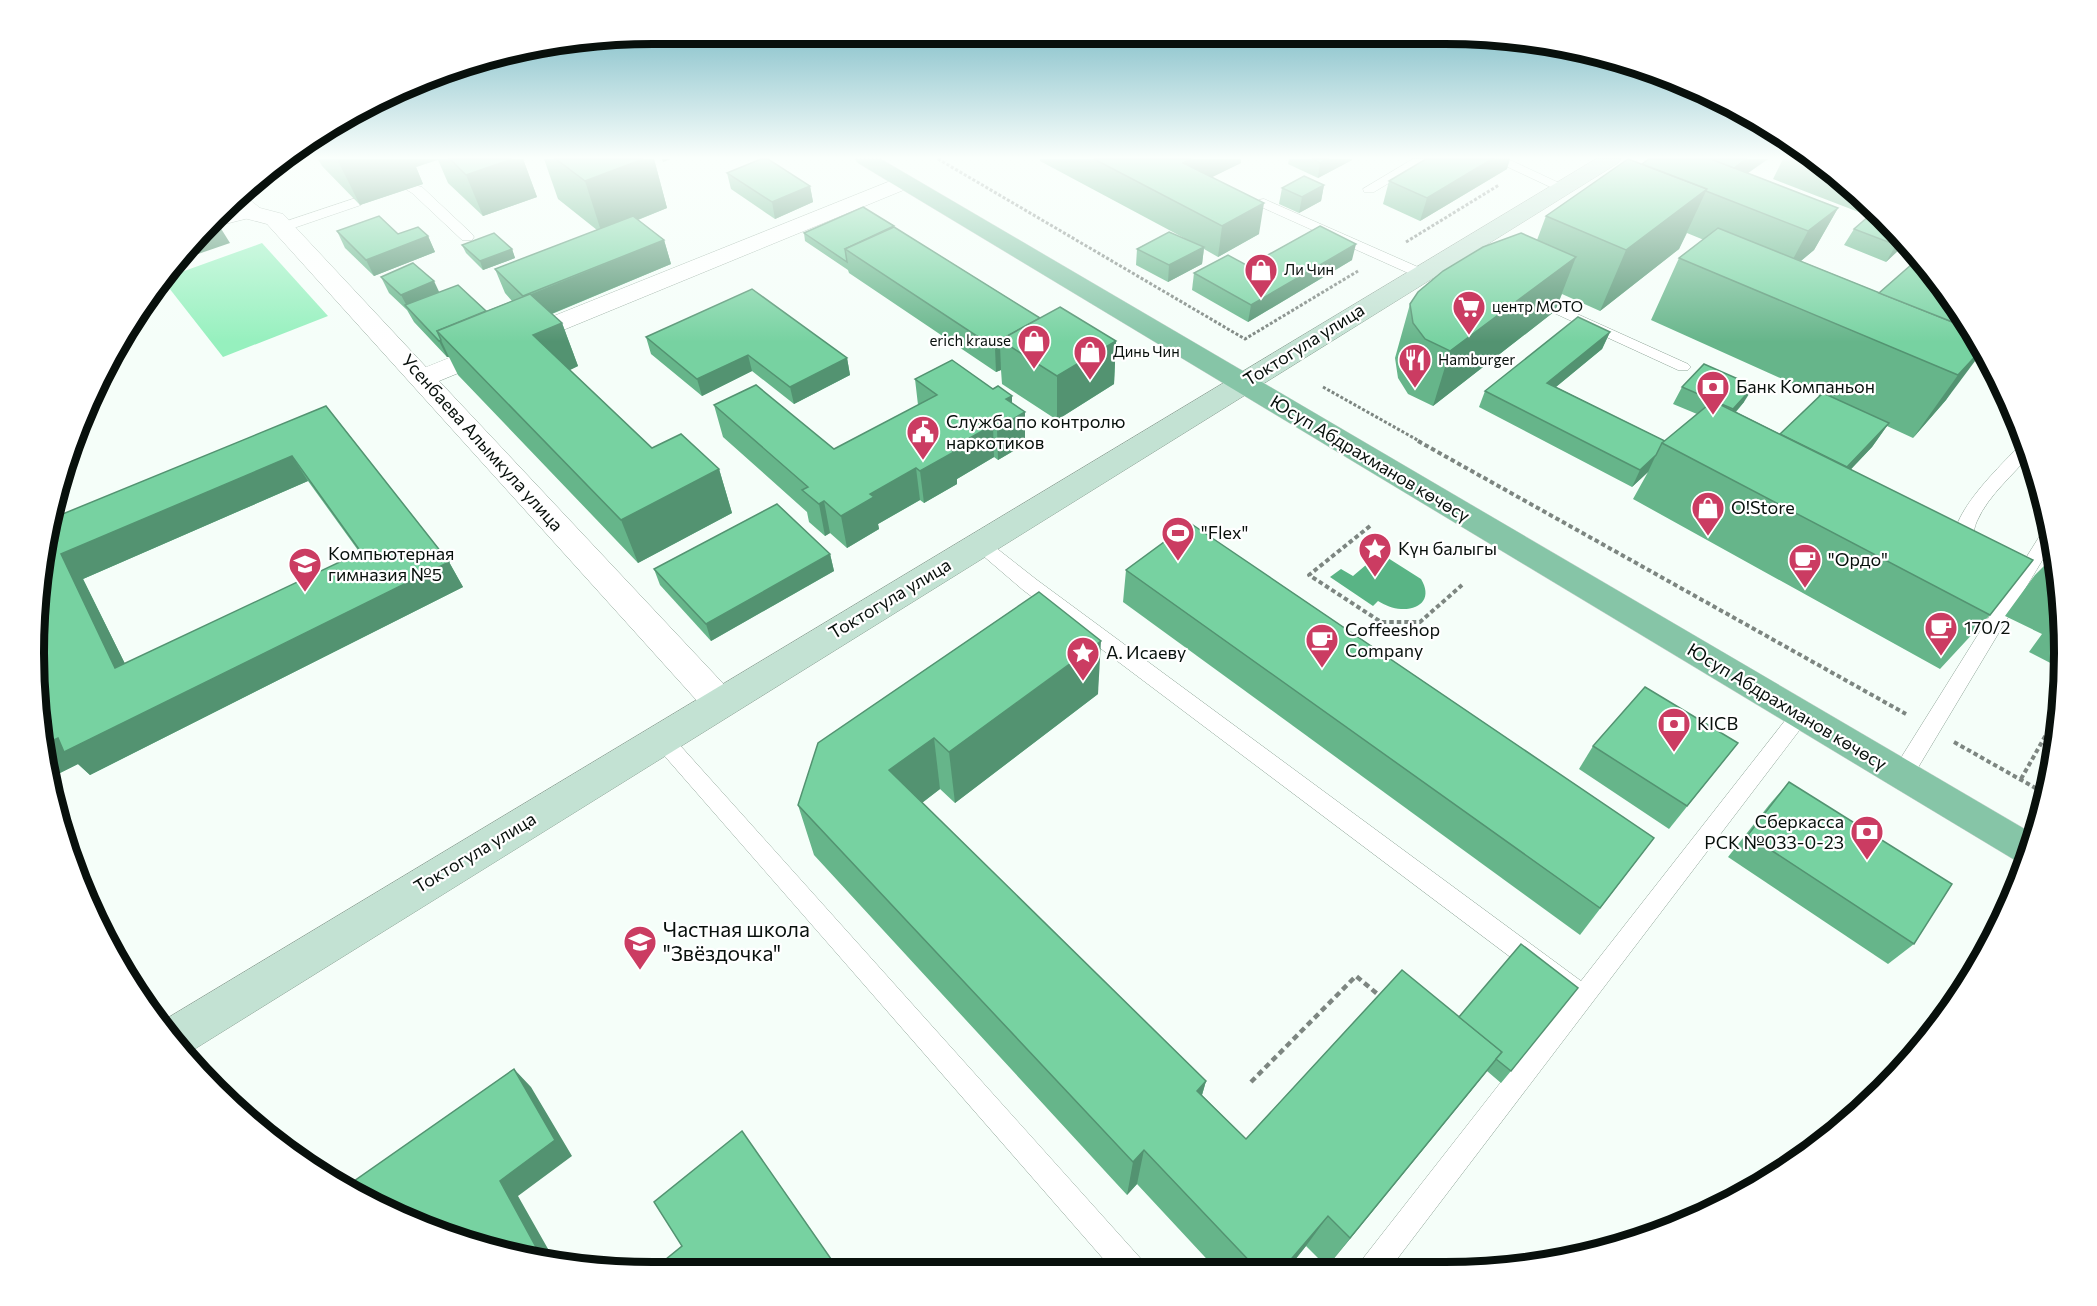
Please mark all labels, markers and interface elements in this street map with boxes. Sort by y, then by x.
shop icon: Ли Чин [1243,252,1279,299]
place label: Ли Чин [1284,260,1334,278]
supermarket icon: центр МОТО [1451,289,1487,336]
place label: центр МОТО [1492,297,1583,315]
street label: Токтогула улица [1239,298,1368,390]
shop icon: erich krause [1016,323,1052,370]
place label: erich krause [929,331,1011,349]
shop icon: Динь Чин [1072,334,1108,381]
place label: Динь Чин [1113,342,1180,360]
restaurant icon: Hamburger [1397,342,1433,389]
street label: Усенбаева Алымкула улица [397,349,568,535]
place label: Hamburger [1438,350,1515,368]
bank icon: Банк Компаньон [1695,369,1731,416]
place label: Банк Компаньон [1736,375,1875,397]
street label: Юсуп Абдрахманов көчөсү [1267,390,1474,526]
place label: Служба по контролю наркотиков [946,410,1125,453]
public building icon: Служба по контролю наркотиков [905,414,941,461]
shop icon: O!Store [1690,490,1726,537]
place label: O!Store [1731,496,1795,518]
sports icon: "Flex" [1160,515,1196,562]
place label: "Flex" [1201,521,1248,543]
place icon: Күн балыгы [1357,531,1393,578]
place label: Күн балыгы [1398,537,1497,559]
place label: Компьютерная гимназия №5 [328,542,454,585]
cafe icon: "Ордо" [1787,542,1823,589]
school or university icon: Компьютерная гимназия №5 [287,546,323,593]
place label: "Ордо" [1828,548,1888,570]
street label: Токтогула улица [824,553,955,643]
cafe icon: 170/2 [1923,610,1959,657]
place label: 170/2 [1964,616,2011,638]
place label: Coffeeshop Company [1345,618,1440,661]
cafe icon: Coffeeshop Company [1304,622,1340,669]
place icon: А. Исаеву [1065,635,1101,682]
street label: Юсуп Абдрахманов көчөсү [1684,638,1891,774]
place label: А. Исаеву [1106,641,1186,663]
bank icon: KICB [1656,706,1692,753]
place label: KICB [1697,712,1738,734]
street label: Токтогула улица [409,807,540,897]
place label: Сберкасса РСК №033-0-23 [1704,810,1844,853]
bank icon: Сберкасса РСК №033-0-23 [1849,814,1885,861]
place label: Частная школа "Звёздочка" [663,916,810,965]
school or university icon: Частная школа "Звёздочка" [622,924,658,971]

